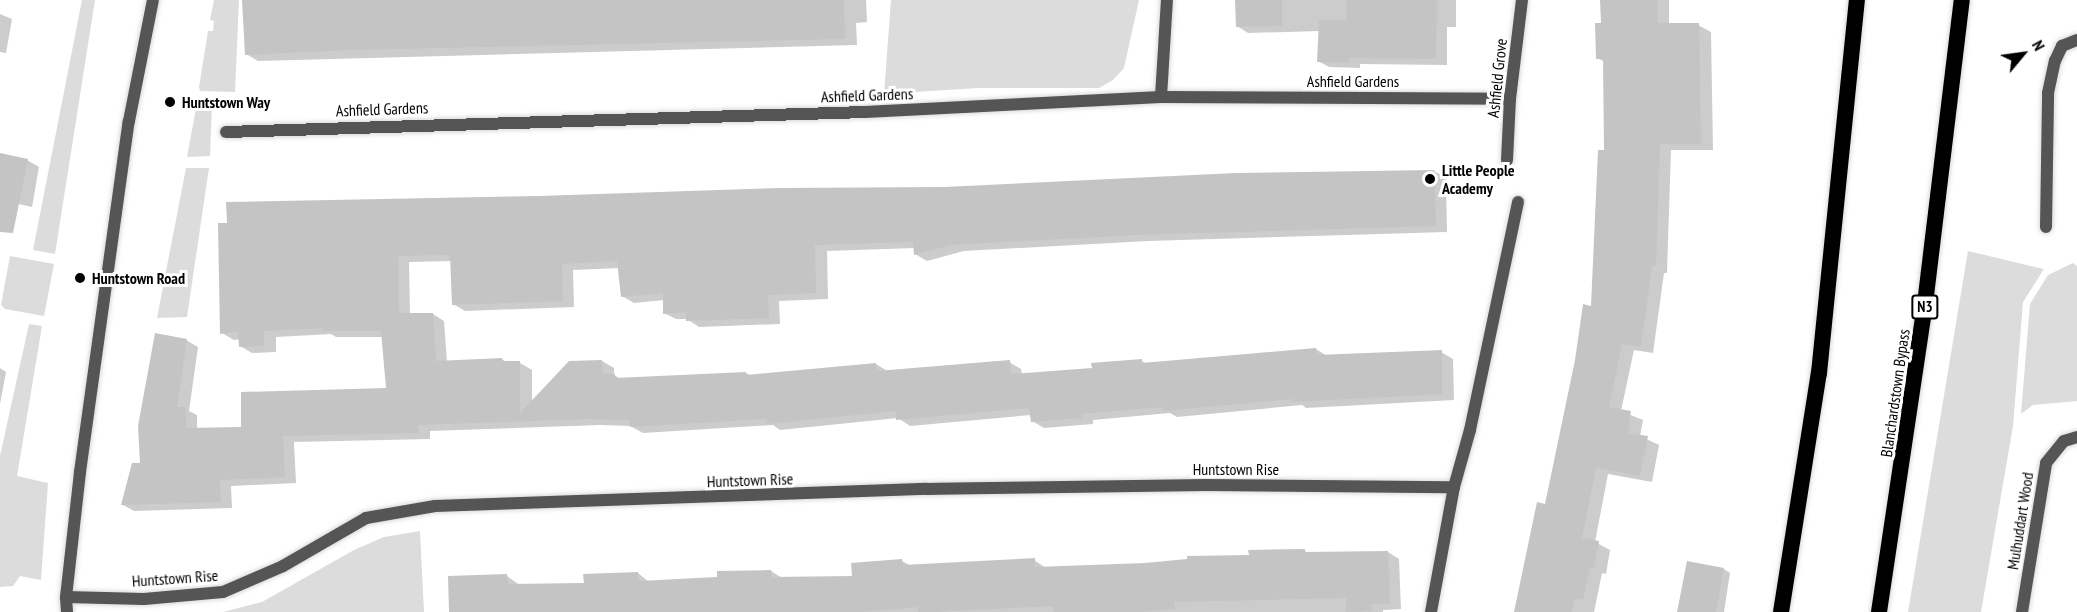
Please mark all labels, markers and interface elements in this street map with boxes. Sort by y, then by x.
north arrow [1993,24,2053,84]
street label: Ashfield Grove [1483,37,1511,119]
text: N [2028,37,2050,54]
street label: Ashfield Gardens [1307,71,1399,91]
street label: Ashfield Gardens [821,84,913,106]
place label: Huntstown Way [182,92,271,112]
marker: Huntstown Way [163,95,177,109]
street label: Ashfield Gardens [336,98,428,120]
place label: Little People Academy [1442,160,1515,198]
marker: Little People Academy [1423,172,1437,186]
place label: Huntstown Road [92,268,185,288]
marker: Huntstown Road [73,271,87,285]
road number: N3 [1910,295,1940,319]
street label: Blanchardstown Bypass [1877,328,1913,458]
street label: Huntstown Rise [1193,459,1279,479]
street label: Huntstown Rise [706,469,794,491]
street label: Mulhuddart Wood [2003,471,2037,571]
street label: Huntstown Rise [131,565,219,591]

